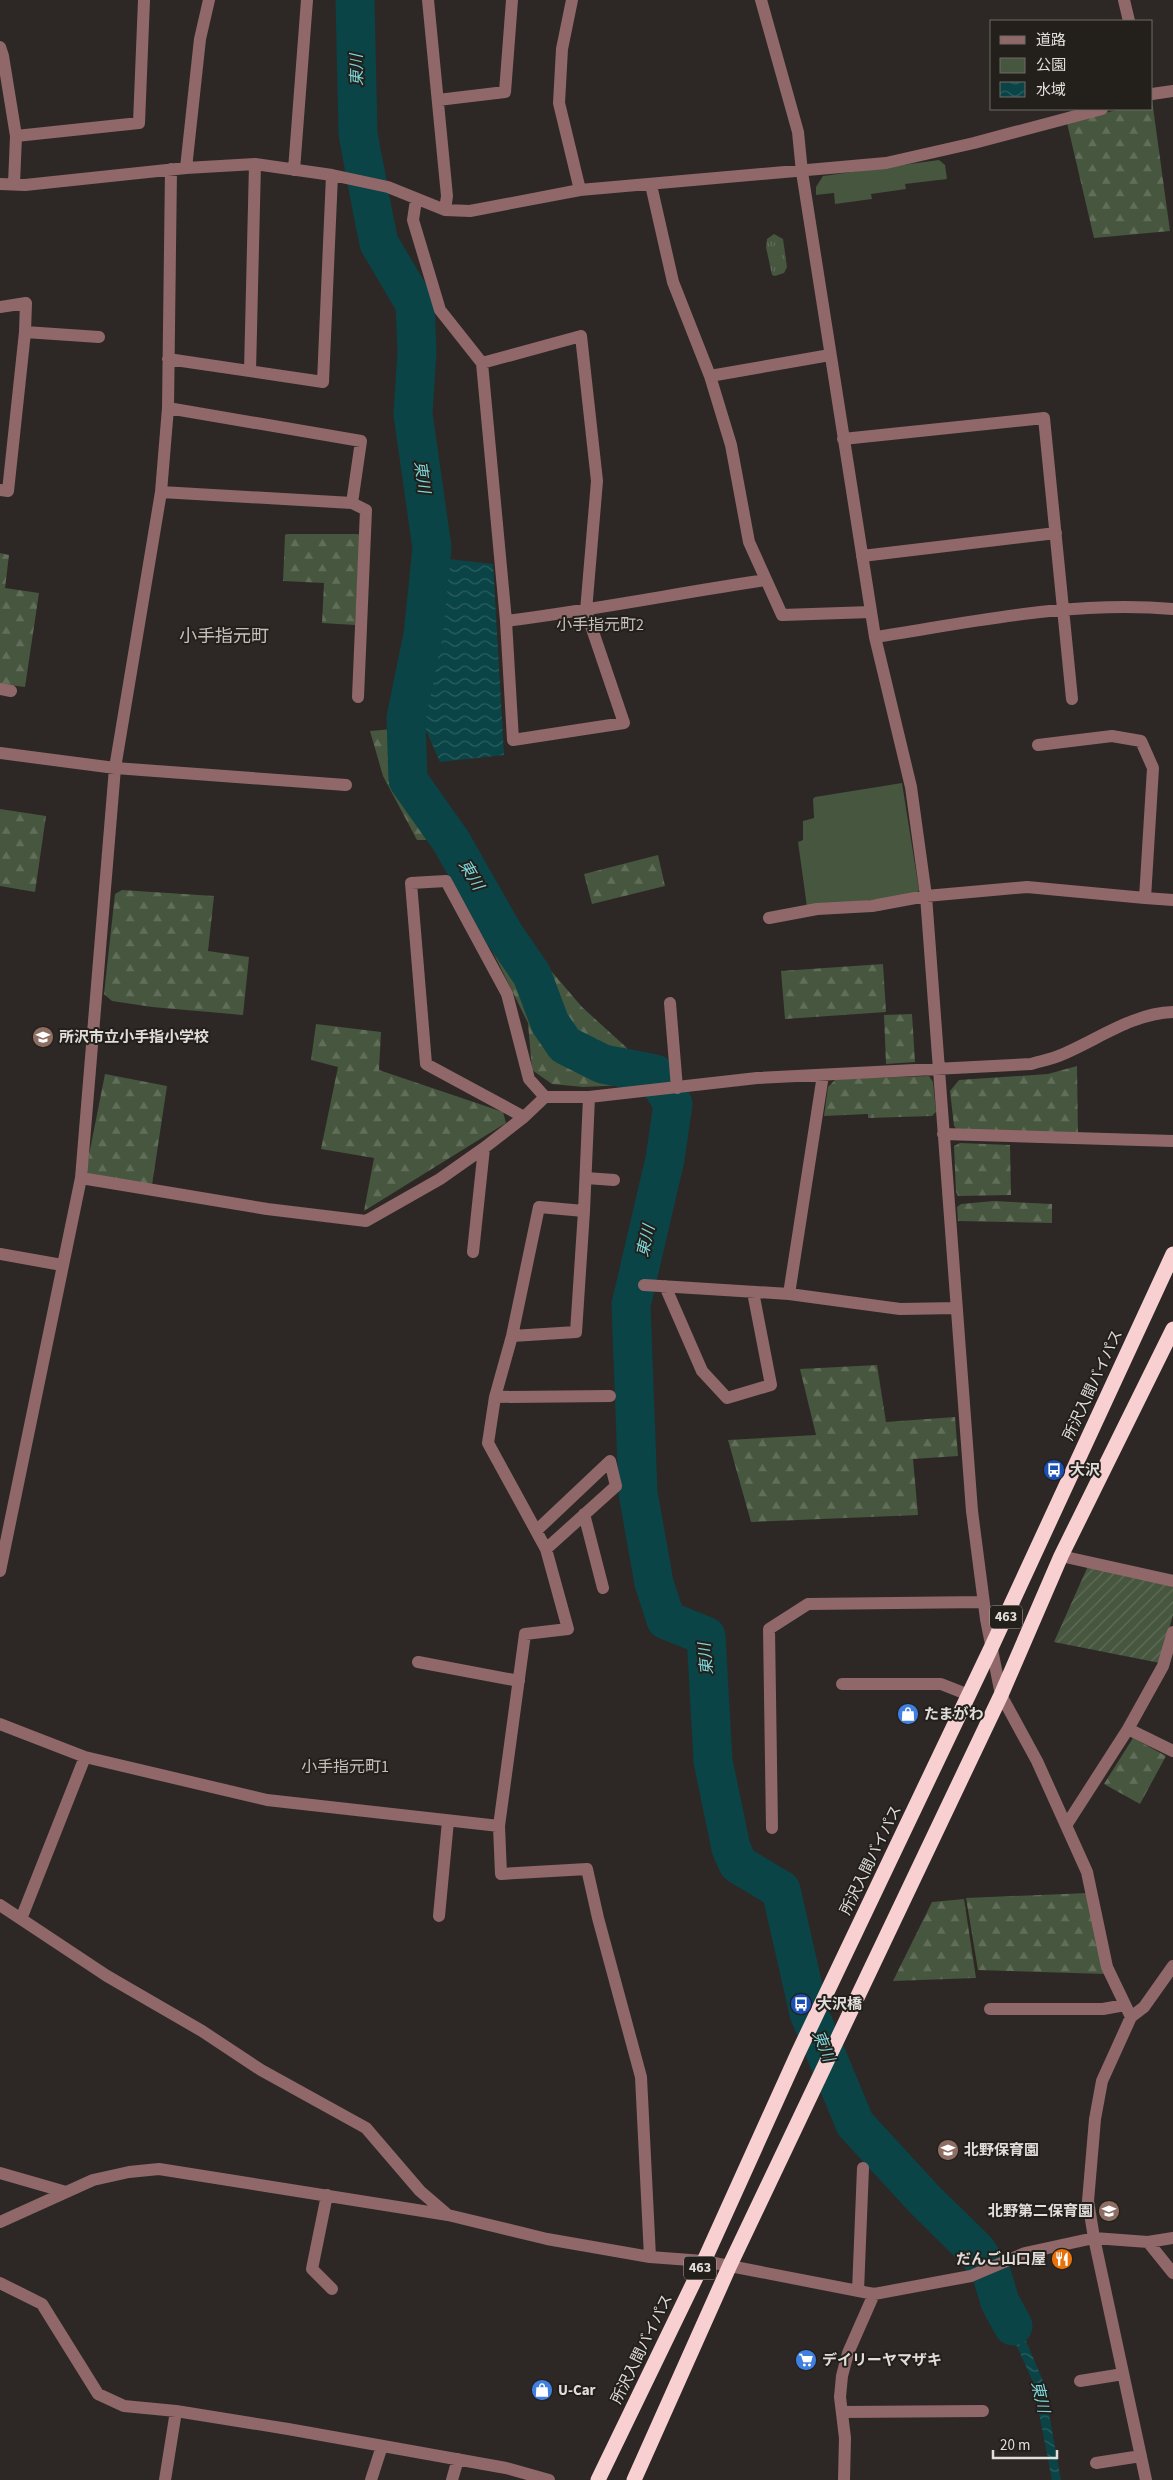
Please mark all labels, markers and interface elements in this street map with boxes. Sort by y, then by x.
legend [990,20,1153,110]
text: 道路 [1036,30,1066,51]
water label: 東川 [346,52,368,86]
text: 公園 [1036,55,1066,76]
text: 水域 [1036,80,1066,101]
water label: 東川 [409,460,435,496]
district label: 小手指元町2 [556,614,644,636]
district label: 小手指元町 [179,624,269,649]
water label: 東川 [453,856,490,896]
school or university icon: 所沢市立小手指小学校 [31,1025,55,1049]
place label: 所沢市立小手指小学校 [59,1027,209,1048]
water label: 東川 [632,1221,661,1259]
street label: 所沢入間バイパス [1058,1326,1128,1444]
bus stop icon: 大沢 [1042,1458,1066,1482]
place label: 大沢 [1070,1460,1100,1481]
road number: 463 [990,1605,1022,1628]
water label: 東川 [693,1640,718,1676]
shop icon: たまがわ [896,1702,920,1726]
place label: たまがわ [924,1704,984,1725]
district label: 小手指元町1 [301,1756,389,1778]
street label: 所沢入間バイパス [835,1802,907,1918]
bus stop icon: 大沢橋 [789,1992,813,2016]
place label: 大沢橋 [817,1994,863,2015]
water label: 東川 [807,2027,840,2067]
school or university icon: 北野保育園 [936,2138,960,2162]
place label: 北野保育園 [964,2140,1039,2161]
school or university icon: 北野第二保育園 [1097,2199,1121,2223]
place label: 北野第二保育園 [988,2201,1093,2222]
restaurant icon: だんご山口屋 [1050,2247,1074,2271]
place label: だんご山口屋 [956,2249,1046,2270]
road number: 463 [684,2256,716,2280]
street label: 所沢入間バイパス [606,2291,678,2407]
supermarket icon: デイリーヤマザキ [794,2348,818,2372]
place label: デイリーヤマザキ [822,2350,942,2371]
shop icon: U-Car [530,2378,554,2402]
water label: 東川 [1026,2379,1055,2417]
place label: U-Car [558,2380,596,2401]
scale bar [993,2428,1057,2460]
text: 20 m [1000,2435,1030,2456]

